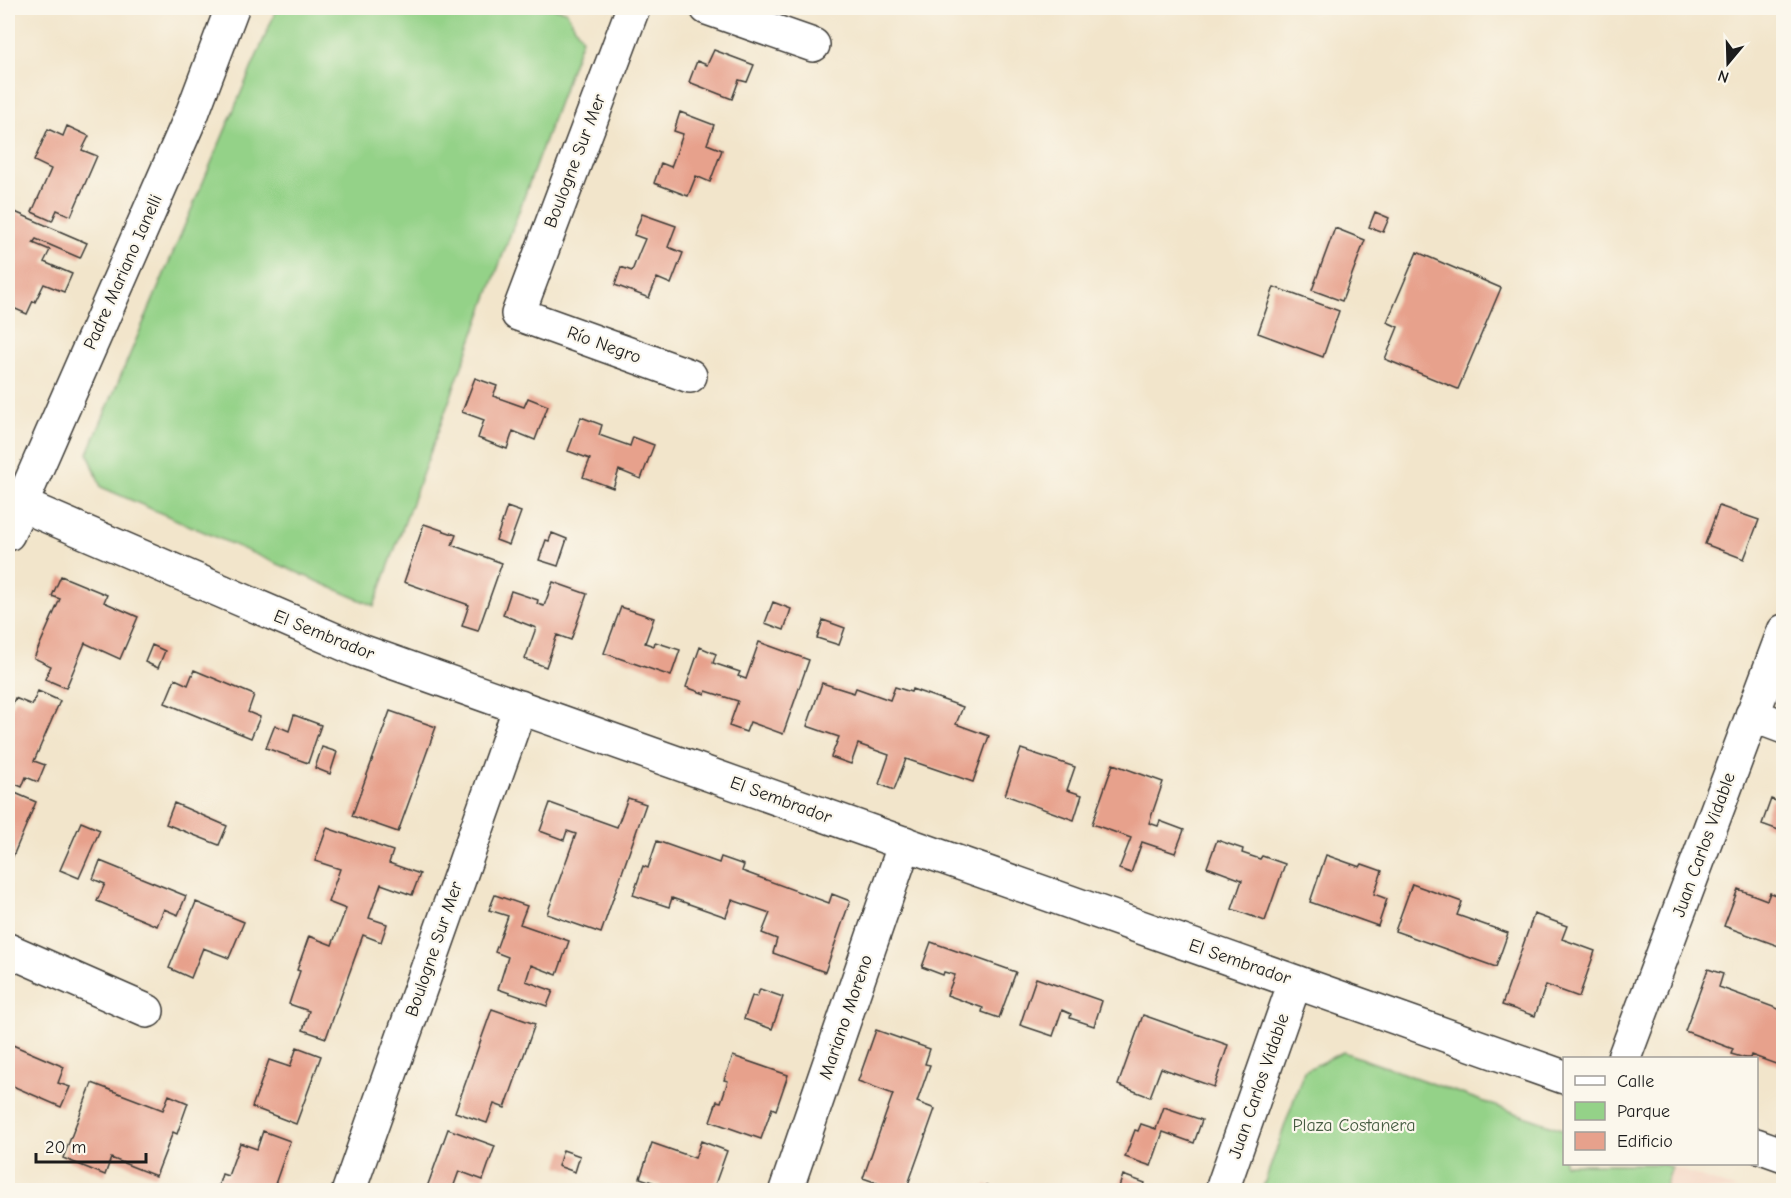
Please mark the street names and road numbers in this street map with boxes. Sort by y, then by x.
street label: Boulogne Sur Mer [540,90,610,231]
street label: Padre Mariano Ianelli [79,191,167,353]
street label: Río Negro [564,322,644,368]
street label: El Sembrador [271,605,378,665]
street label: Juan Carlos Vidable [1668,770,1740,920]
street label: El Sembrador [727,772,835,828]
street label: Boulogne Sur Mer [401,878,467,1019]
street label: El Sembrador [1186,935,1295,990]
street label: Mariano Moreno [815,952,877,1082]
street label: Juan Carlos Vidable [1224,1011,1294,1161]

